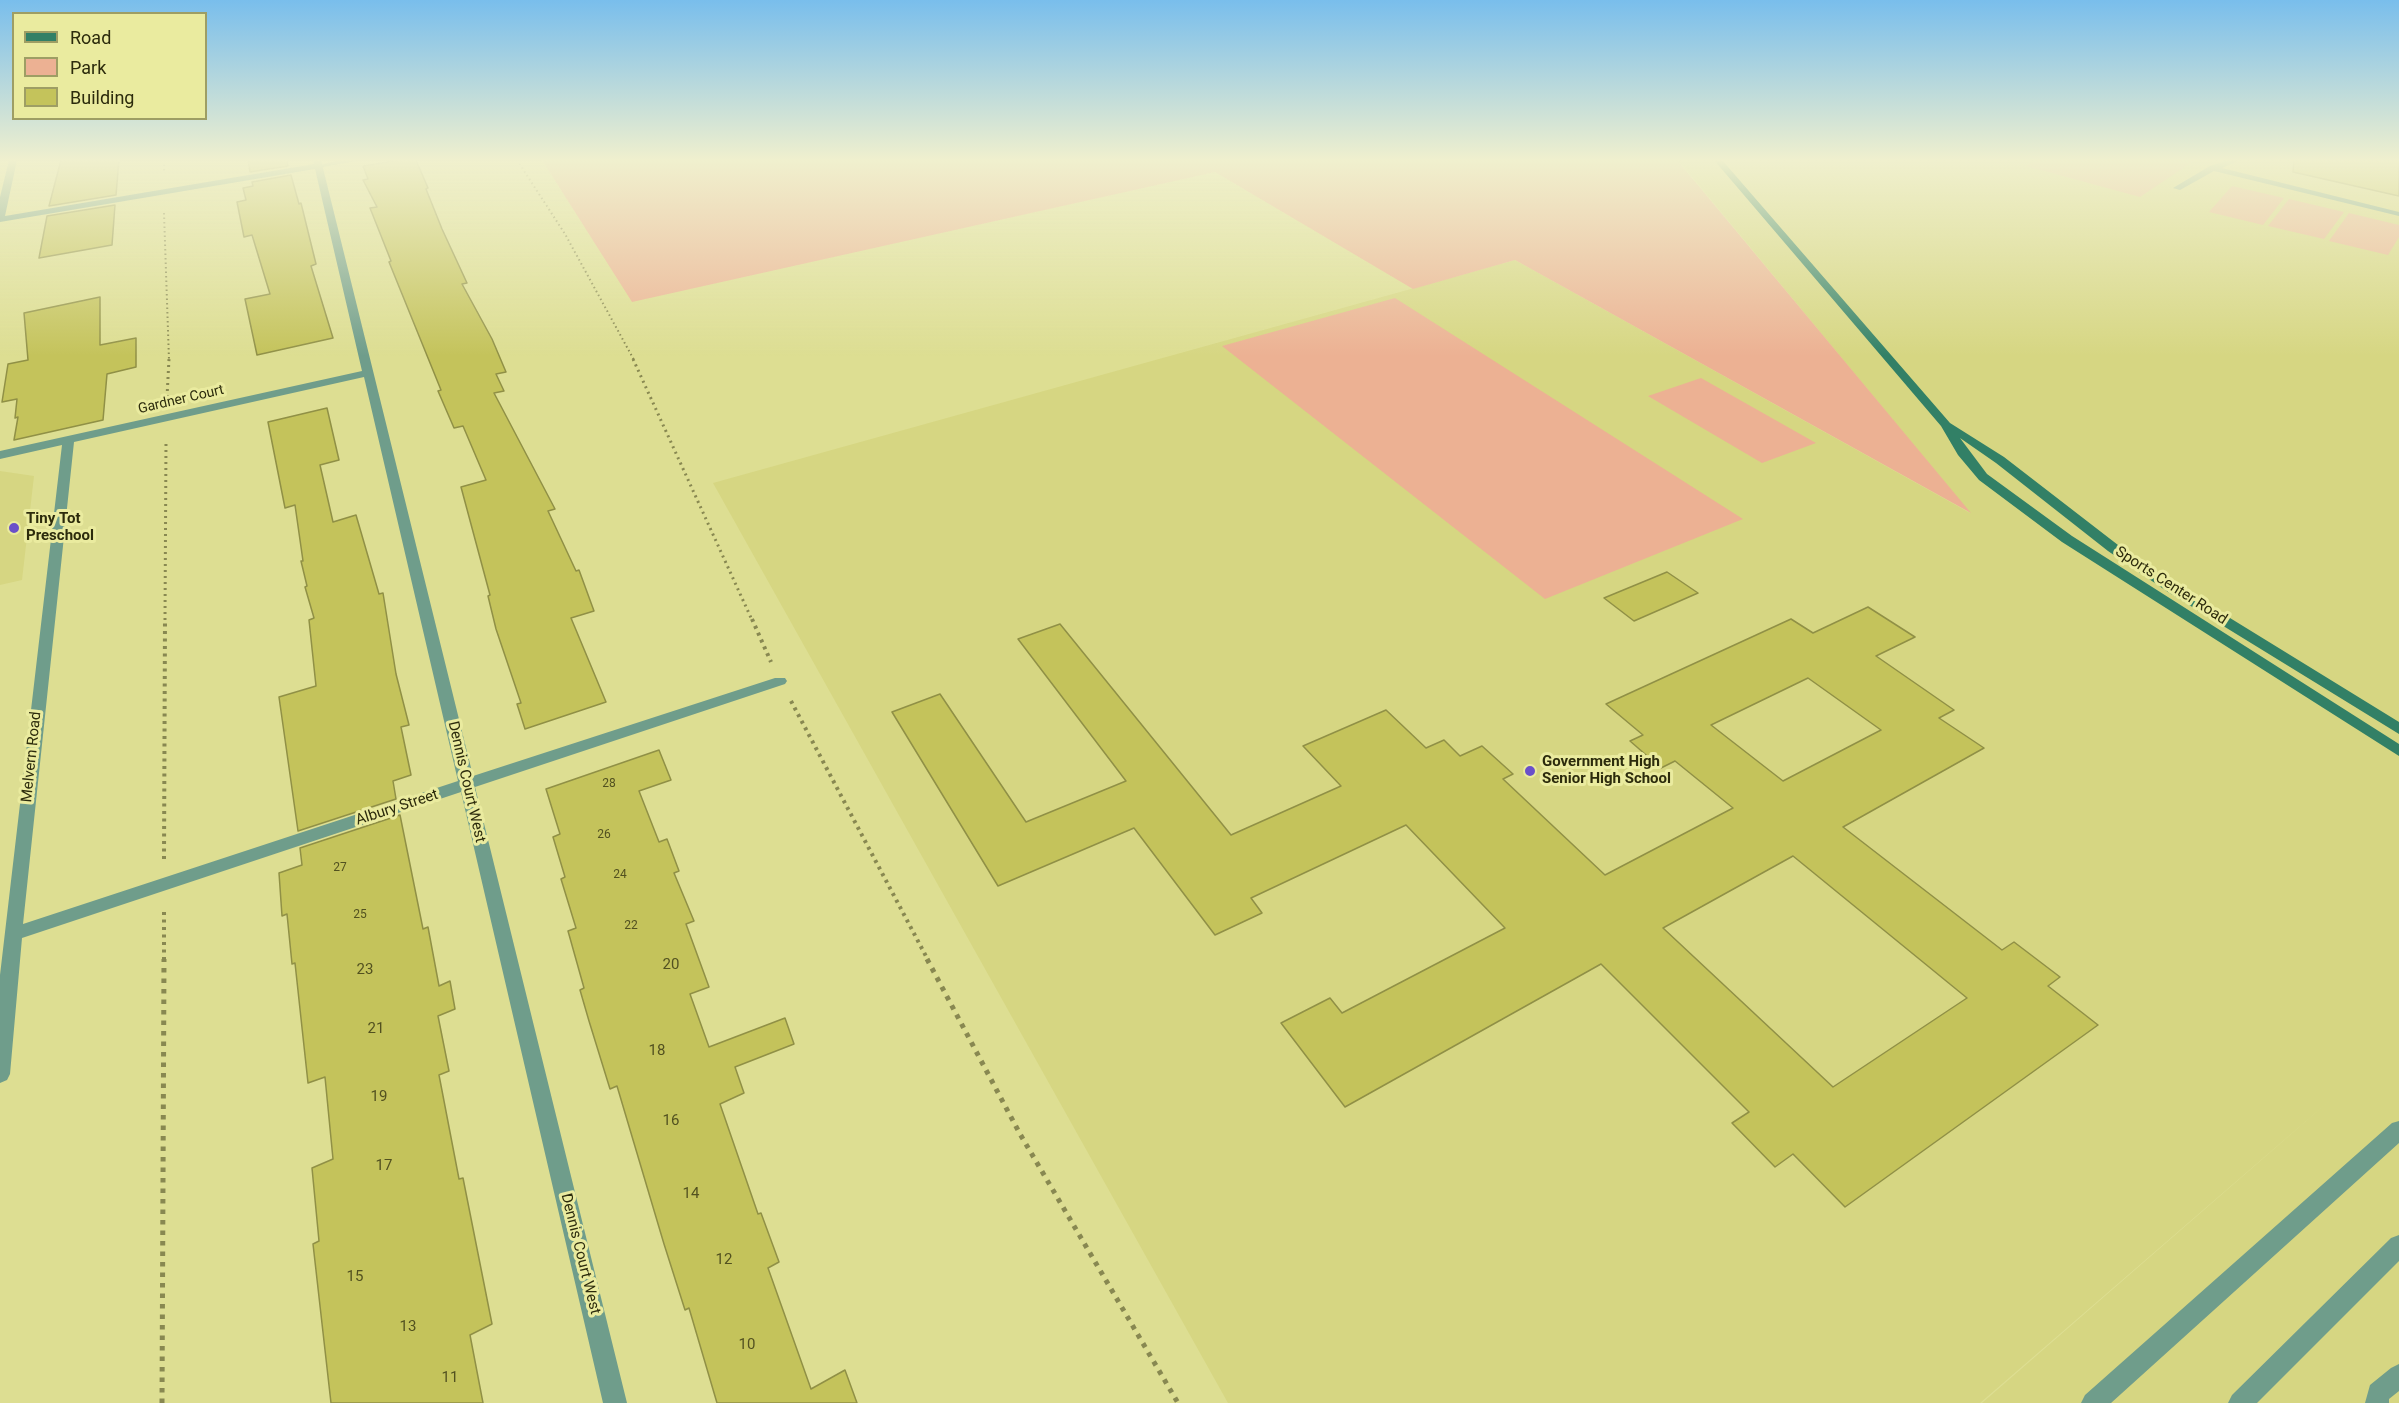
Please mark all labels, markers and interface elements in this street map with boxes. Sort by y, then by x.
legend [12,12,207,120]
text: Road [70,27,111,48]
text: Park [70,57,106,78]
text: Building [70,87,134,108]
street label: Gardner Court [136,382,226,418]
place label: Tiny Tot Preschool [26,510,94,545]
marker: Tiny Tot Preschool [7,521,21,535]
street label: Sports Center Road [2112,543,2230,629]
street label: Melvern Road [18,711,46,803]
street label: Dennis Court West [443,720,489,844]
place label: Government High Senior High School [1542,753,1671,788]
marker: Government High Senior High School [1523,764,1537,778]
house number: 28 [602,777,616,791]
street label: Albury Street [353,786,441,830]
house number: 26 [597,828,611,842]
house number: 27 [333,861,347,875]
house number: 24 [613,868,627,882]
house number: 25 [353,908,367,922]
house number: 22 [624,919,638,933]
house number: 20 [663,956,679,974]
house number: 23 [357,961,373,979]
house number: 21 [368,1020,384,1038]
house number: 18 [649,1042,665,1060]
house number: 19 [371,1088,387,1106]
house number: 16 [663,1112,679,1130]
house number: 17 [376,1157,392,1175]
house number: 14 [683,1185,699,1203]
street label: Dennis Court West [556,1192,604,1316]
house number: 12 [716,1251,732,1269]
house number: 15 [347,1268,363,1286]
house number: 13 [400,1318,416,1336]
house number: 10 [739,1336,755,1354]
house number: 11 [442,1369,458,1387]

